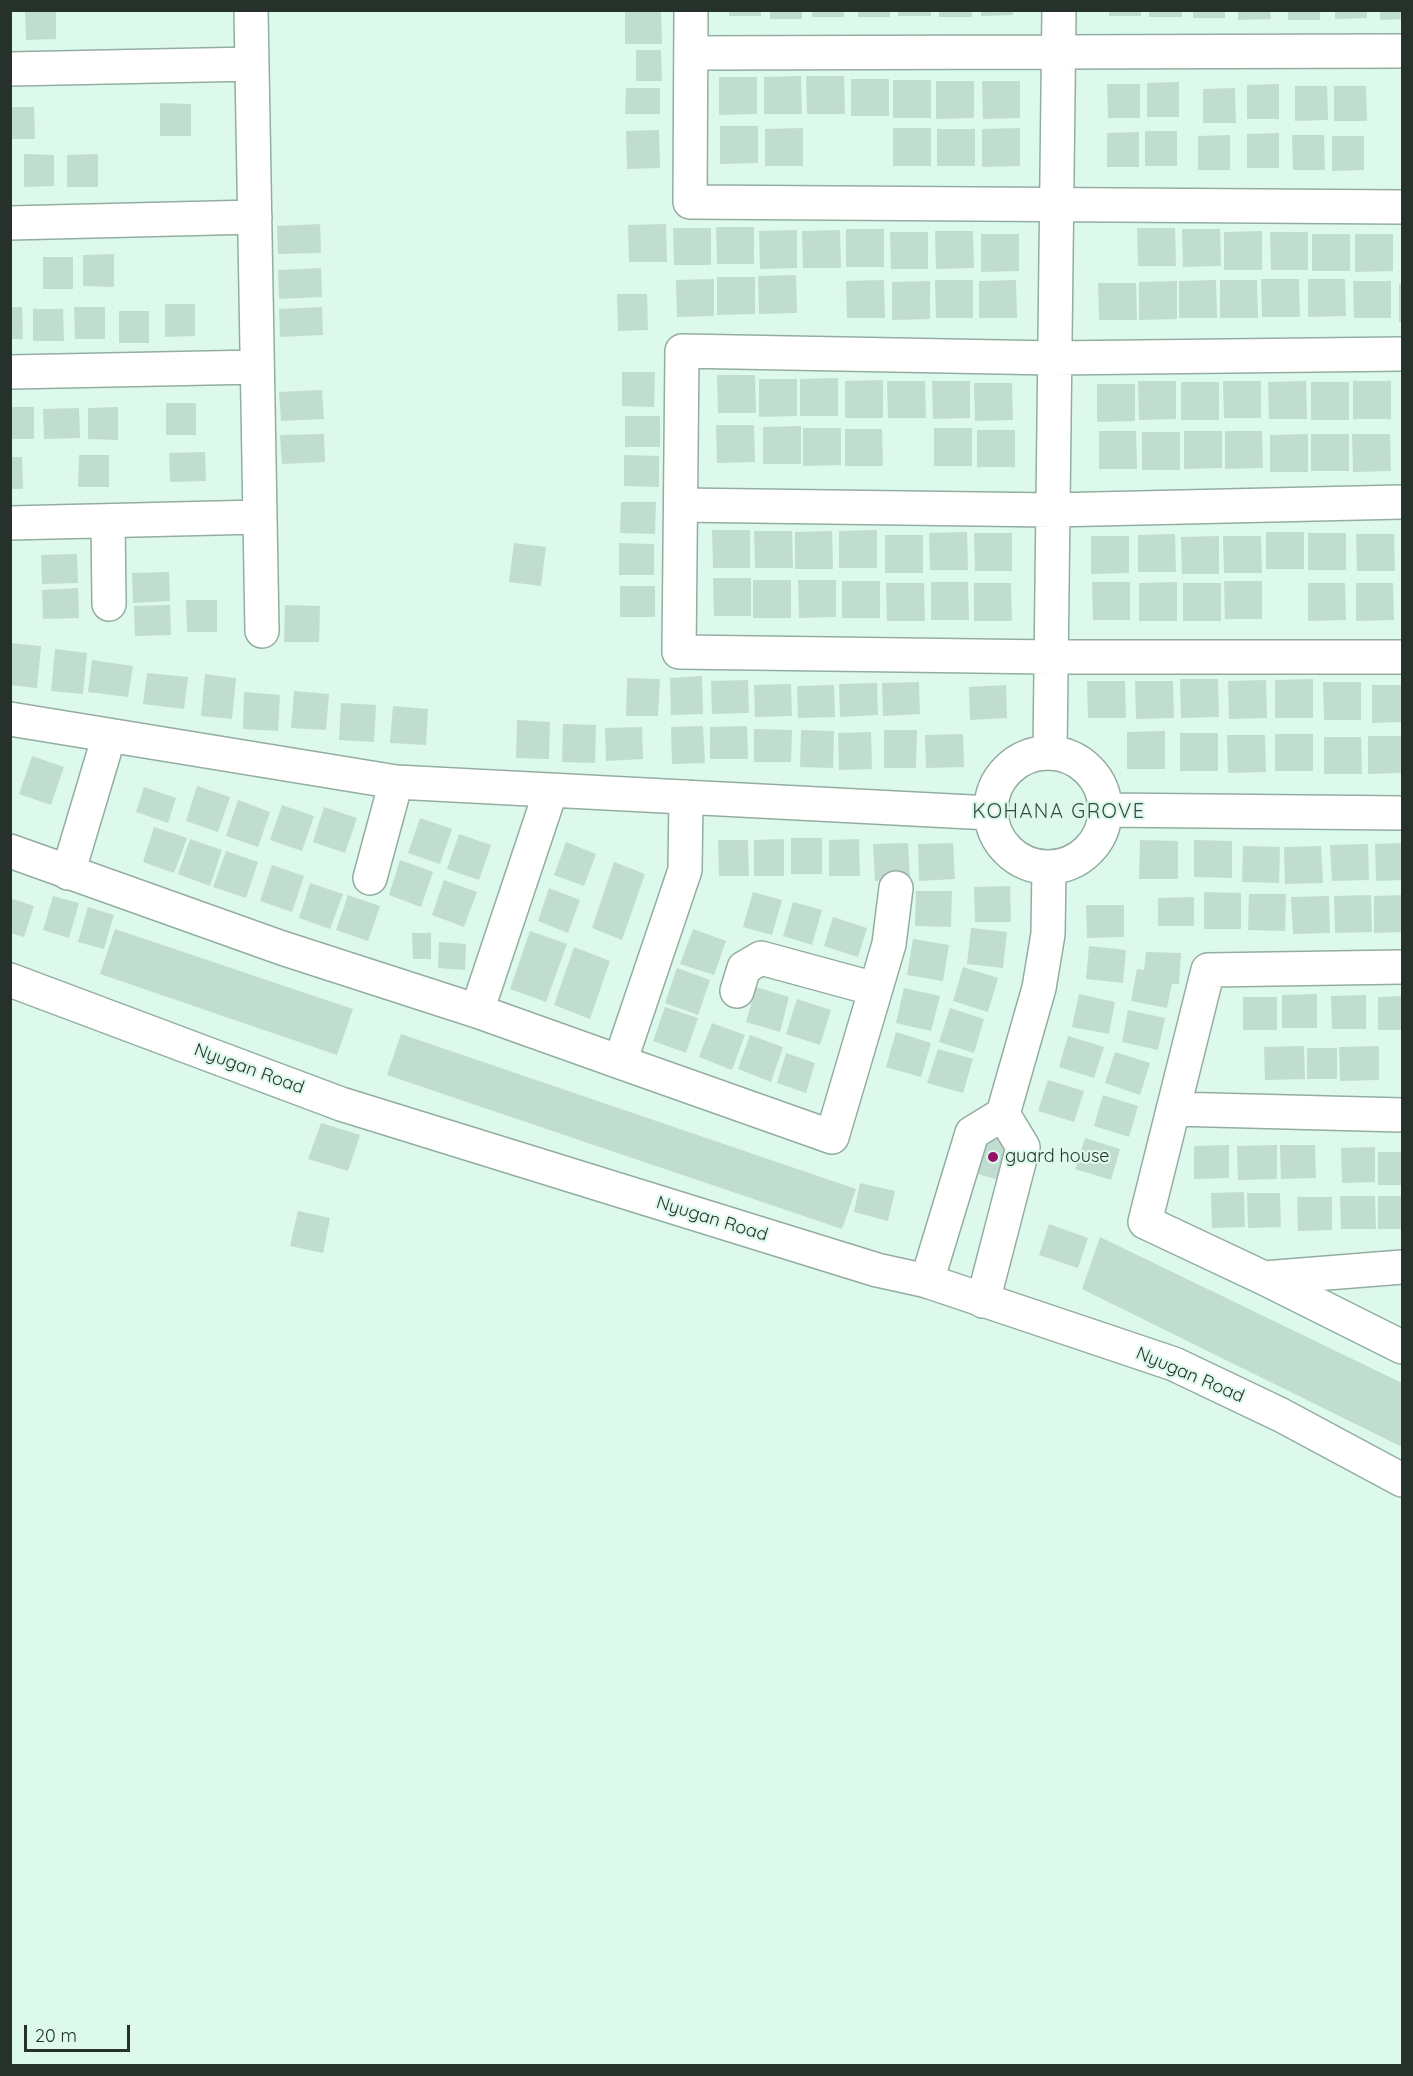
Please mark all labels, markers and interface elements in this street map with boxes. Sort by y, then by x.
district label: KOHANA GROVE [972,800,1146,824]
street label: Nyugan Road [191,1039,307,1099]
place label: guard house [1005,1146,1110,1168]
marker: guard house [986,1150,1000,1164]
street label: Nyugan Road [654,1192,770,1246]
street label: Nyugan Road [1133,1343,1247,1407]
scale bar [27,2013,134,2051]
text: 20 m [35,2024,77,2047]

